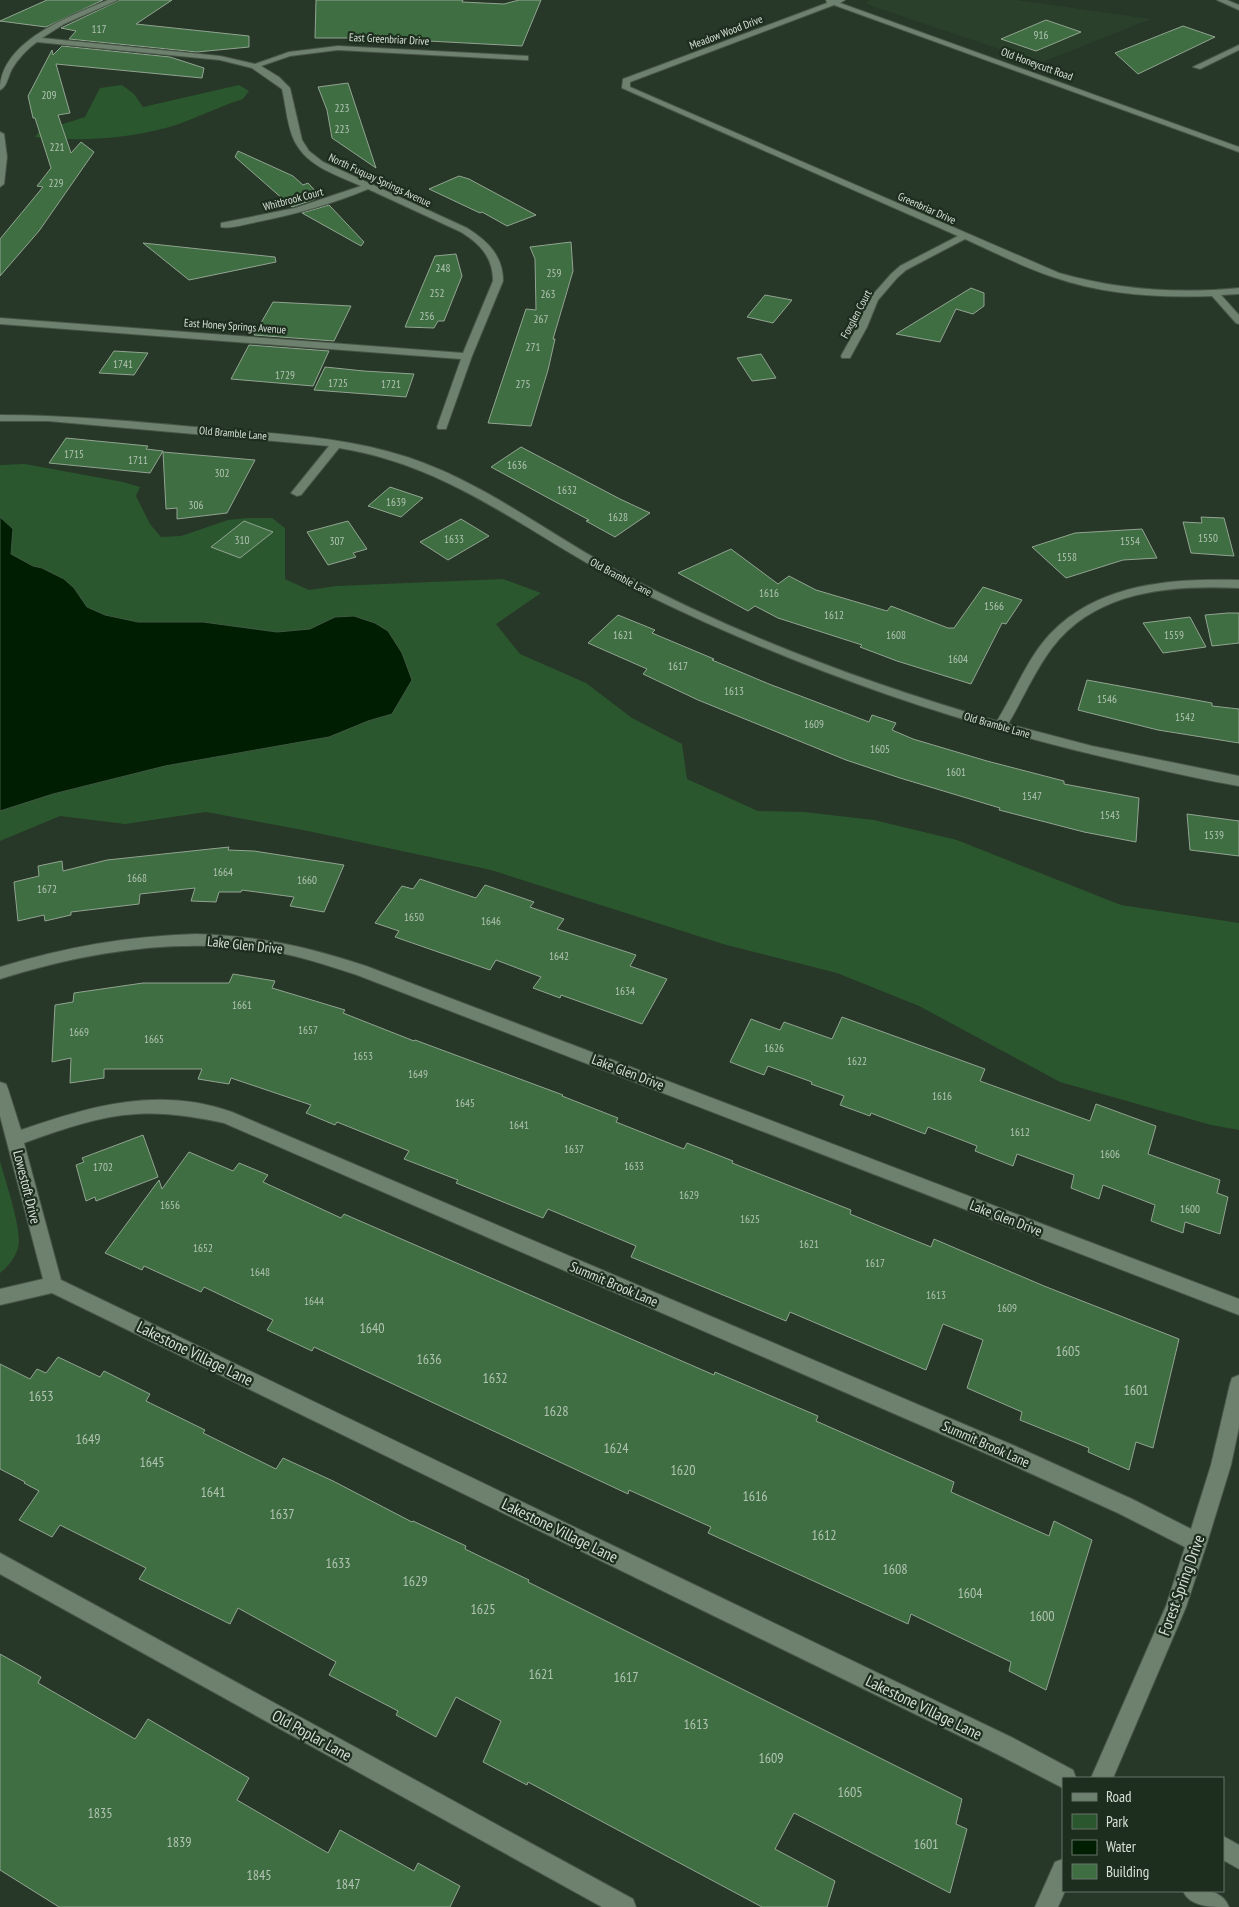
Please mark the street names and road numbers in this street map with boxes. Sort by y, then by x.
street label: Meadow Wood Drive [687,11,765,52]
street label: East Greenbriar Drive [349,30,430,48]
street label: Old Honeycutt Road [999,45,1075,84]
street label: North Fuquay Springs Avenue [326,150,434,210]
street label: Whitbrook Court [261,184,325,214]
street label: Greenbriar Drive [896,189,959,227]
street label: Foxglen Court [837,287,875,341]
street label: East Honey Springs Avenue [184,315,287,337]
street label: Old Bramble Lane [199,423,268,443]
street label: Old Bramble Lane [588,555,655,599]
street label: Old Bramble Lane [962,709,1032,741]
street label: Lake Glen Drive [206,932,284,958]
street label: Lake Glen Drive [589,1050,667,1094]
street label: Lowestoft Drive [9,1148,45,1226]
street label: Lake Glen Drive [967,1196,1045,1240]
street label: Summit Brook Lane [567,1257,661,1311]
street label: Lakestone Village Lane [134,1316,256,1390]
street label: Summit Brook Lane [939,1417,1033,1471]
street label: Lakestone Village Lane [499,1493,621,1567]
street label: Forest Spring Drive [1154,1532,1208,1638]
street label: Lakestone Village Lane [863,1670,985,1744]
street label: Old Poplar Lane [269,1705,355,1765]

